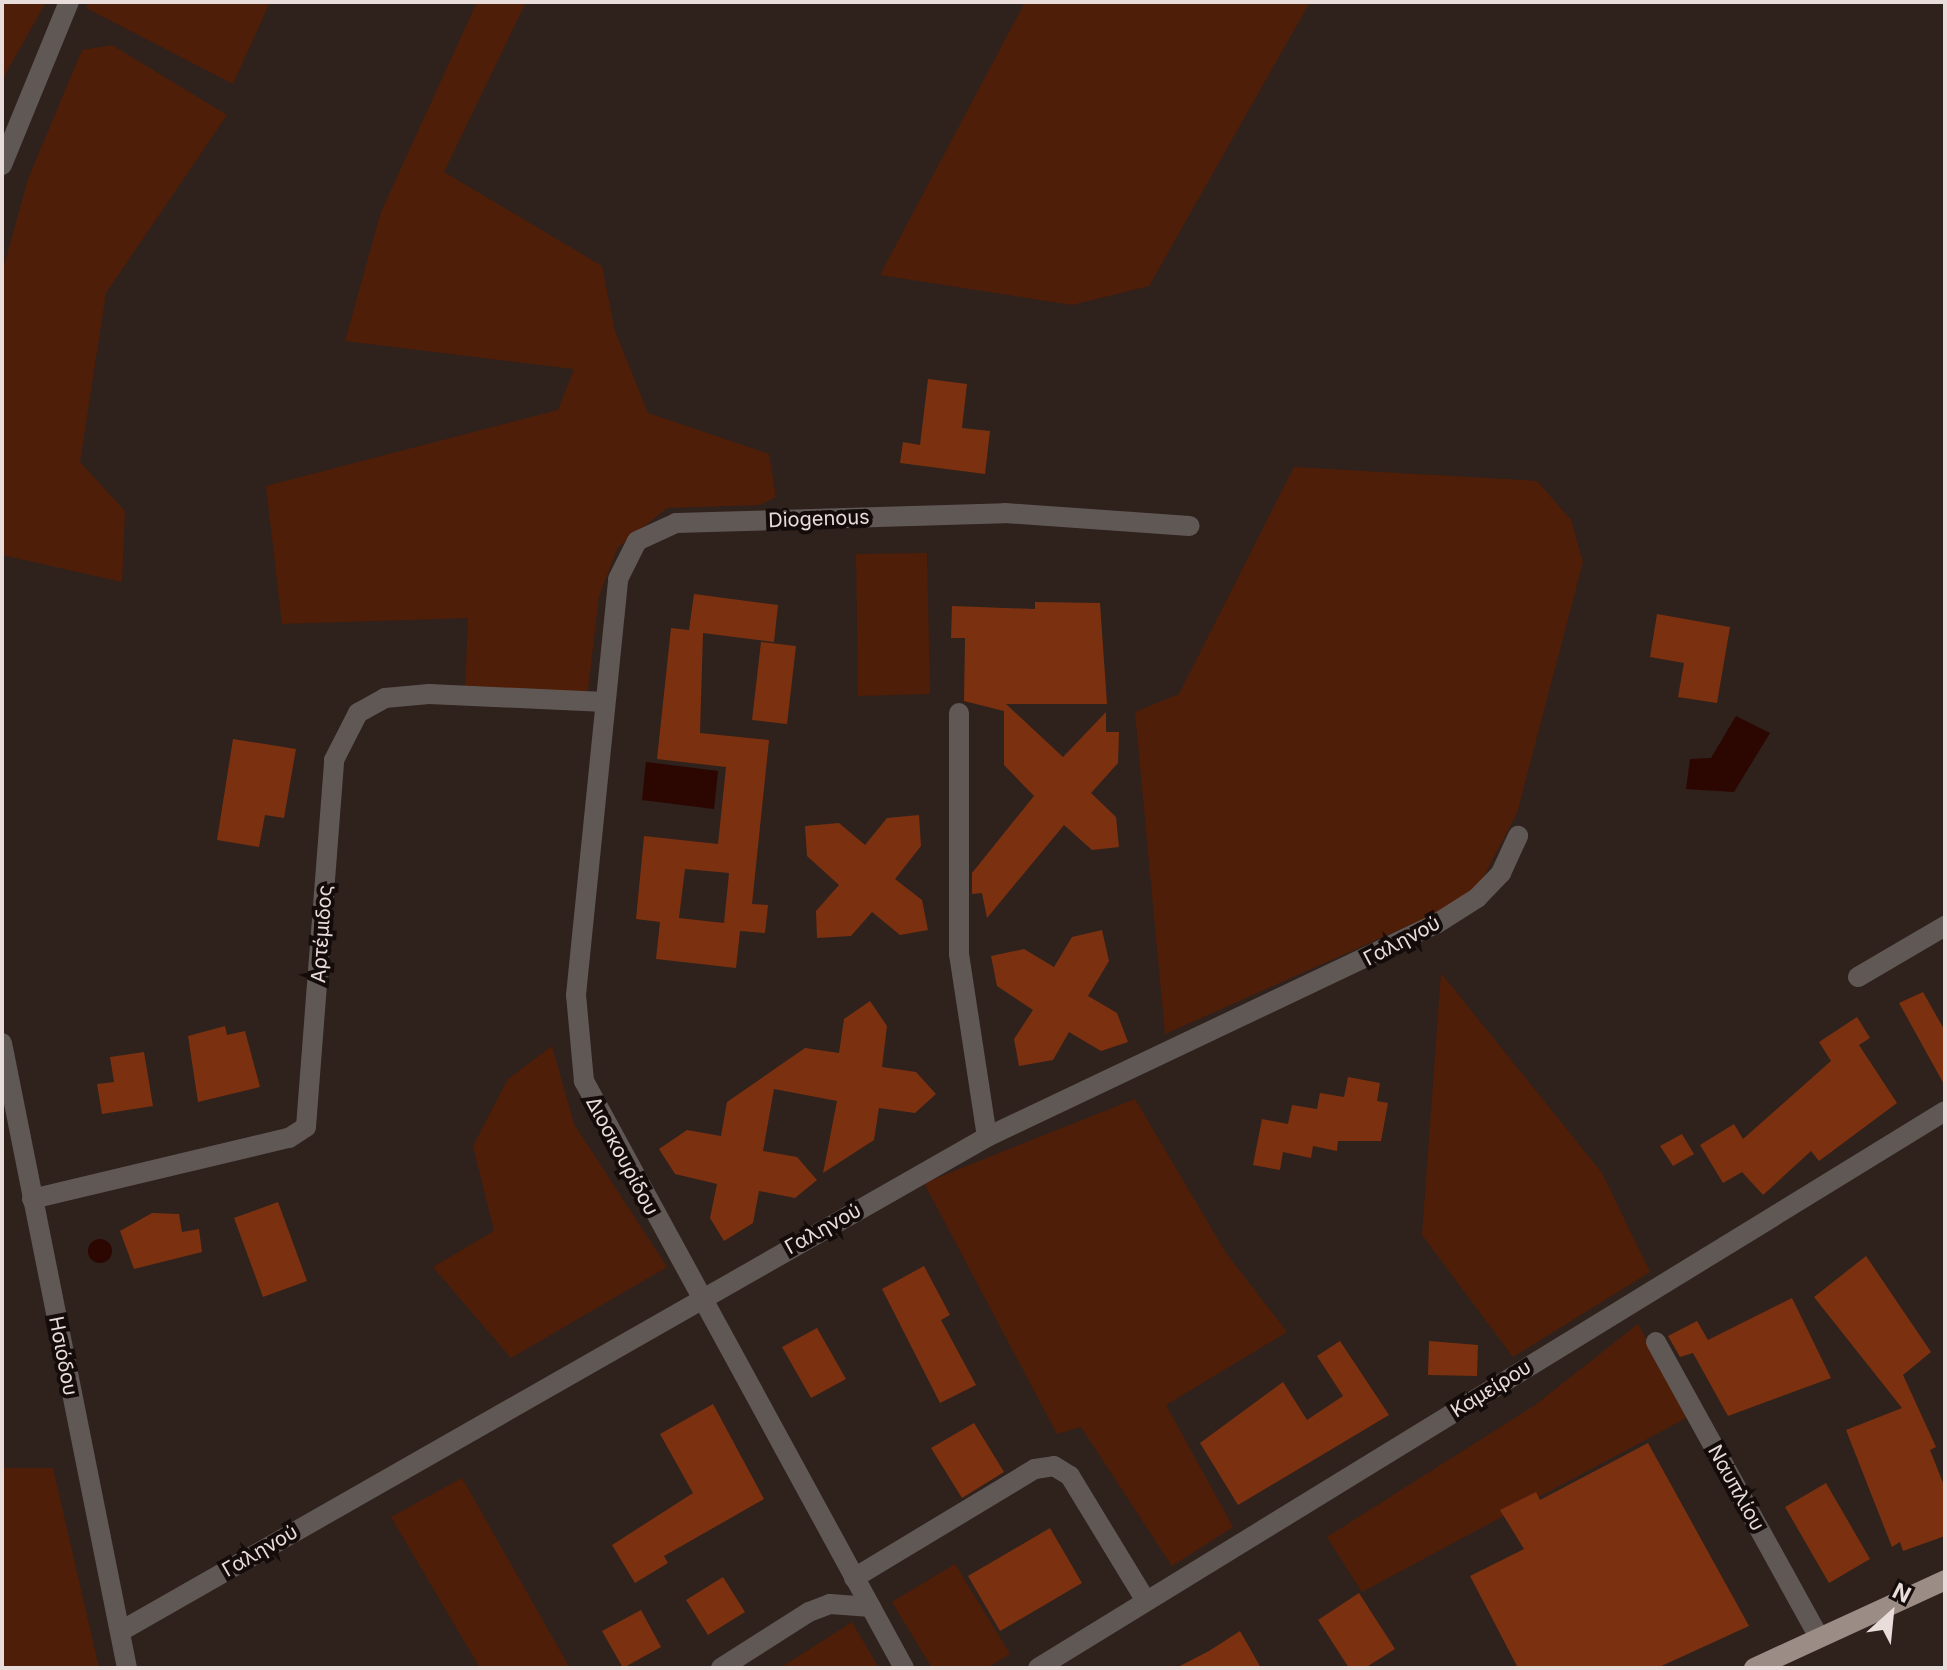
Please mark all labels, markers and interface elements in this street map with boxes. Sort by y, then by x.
street label: Diogenous [768,505,870,533]
street label: Αρτέμιδος [307,884,337,984]
street label: Γαληνού [1360,911,1444,971]
street label: Διοσκουρίδου [581,1092,663,1220]
street label: Γαληνού [781,1198,865,1260]
street label: Ησιόδου [44,1314,82,1398]
street label: Καμείρου [1446,1355,1536,1423]
street label: Ναυπλίου [1703,1441,1769,1535]
street label: Γαληνού [218,1520,302,1582]
north arrow [1851,1574,1931,1654]
text: N [1889,1577,1915,1608]

